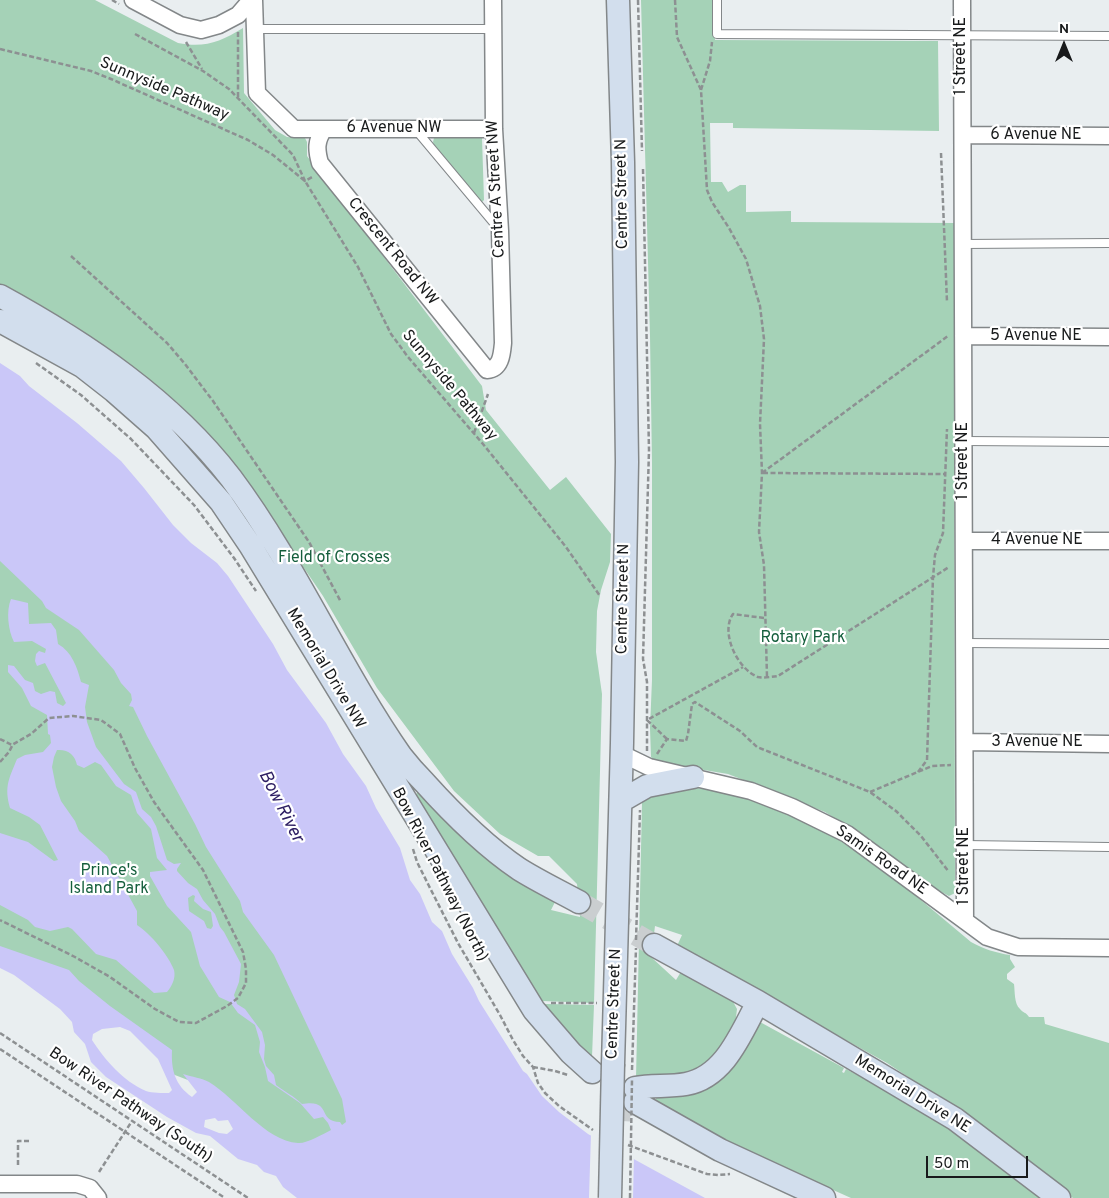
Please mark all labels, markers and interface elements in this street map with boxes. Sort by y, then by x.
street label: 1 Street NE [952,17,972,95]
north arrow [1039,20,1089,70]
text: N [1059,21,1069,38]
street label: Sunnyside Pathway [96,54,232,126]
street label: 6 Avenue NW [346,119,442,139]
street label: Centre A Street NW [484,119,510,259]
street label: 6 Avenue NE [990,126,1082,146]
street label: Centre Street N [612,138,634,250]
street label: Crescent Road NW [343,194,441,310]
street label: Sunnyside Pathway [397,327,501,445]
street label: 5 Avenue NE [990,327,1082,347]
street label: 1 Street NE [954,422,974,500]
street label: 4 Avenue NE [991,531,1083,551]
street label: Centre Street N [613,543,635,655]
park label: Field of Crosses [278,549,390,569]
street label: Memorial Drive NW [281,605,369,733]
park label: Rotary Park [760,629,846,649]
street label: 3 Avenue NE [991,733,1083,753]
water label: Bow River [253,767,307,847]
street label: Bow River Pathway (North) [387,785,491,965]
street label: Samis Road NE [831,822,931,900]
street label: 1 Street NE [955,827,975,905]
park label: Prince's Island Park [69,862,149,900]
street label: Centre Street N [603,948,627,1060]
street label: Bow River Pathway (South) [45,1044,215,1168]
street label: Memorial Drive NE [850,1052,974,1138]
scale bar [929,1146,1032,1178]
text: 50 m [934,1155,969,1174]

